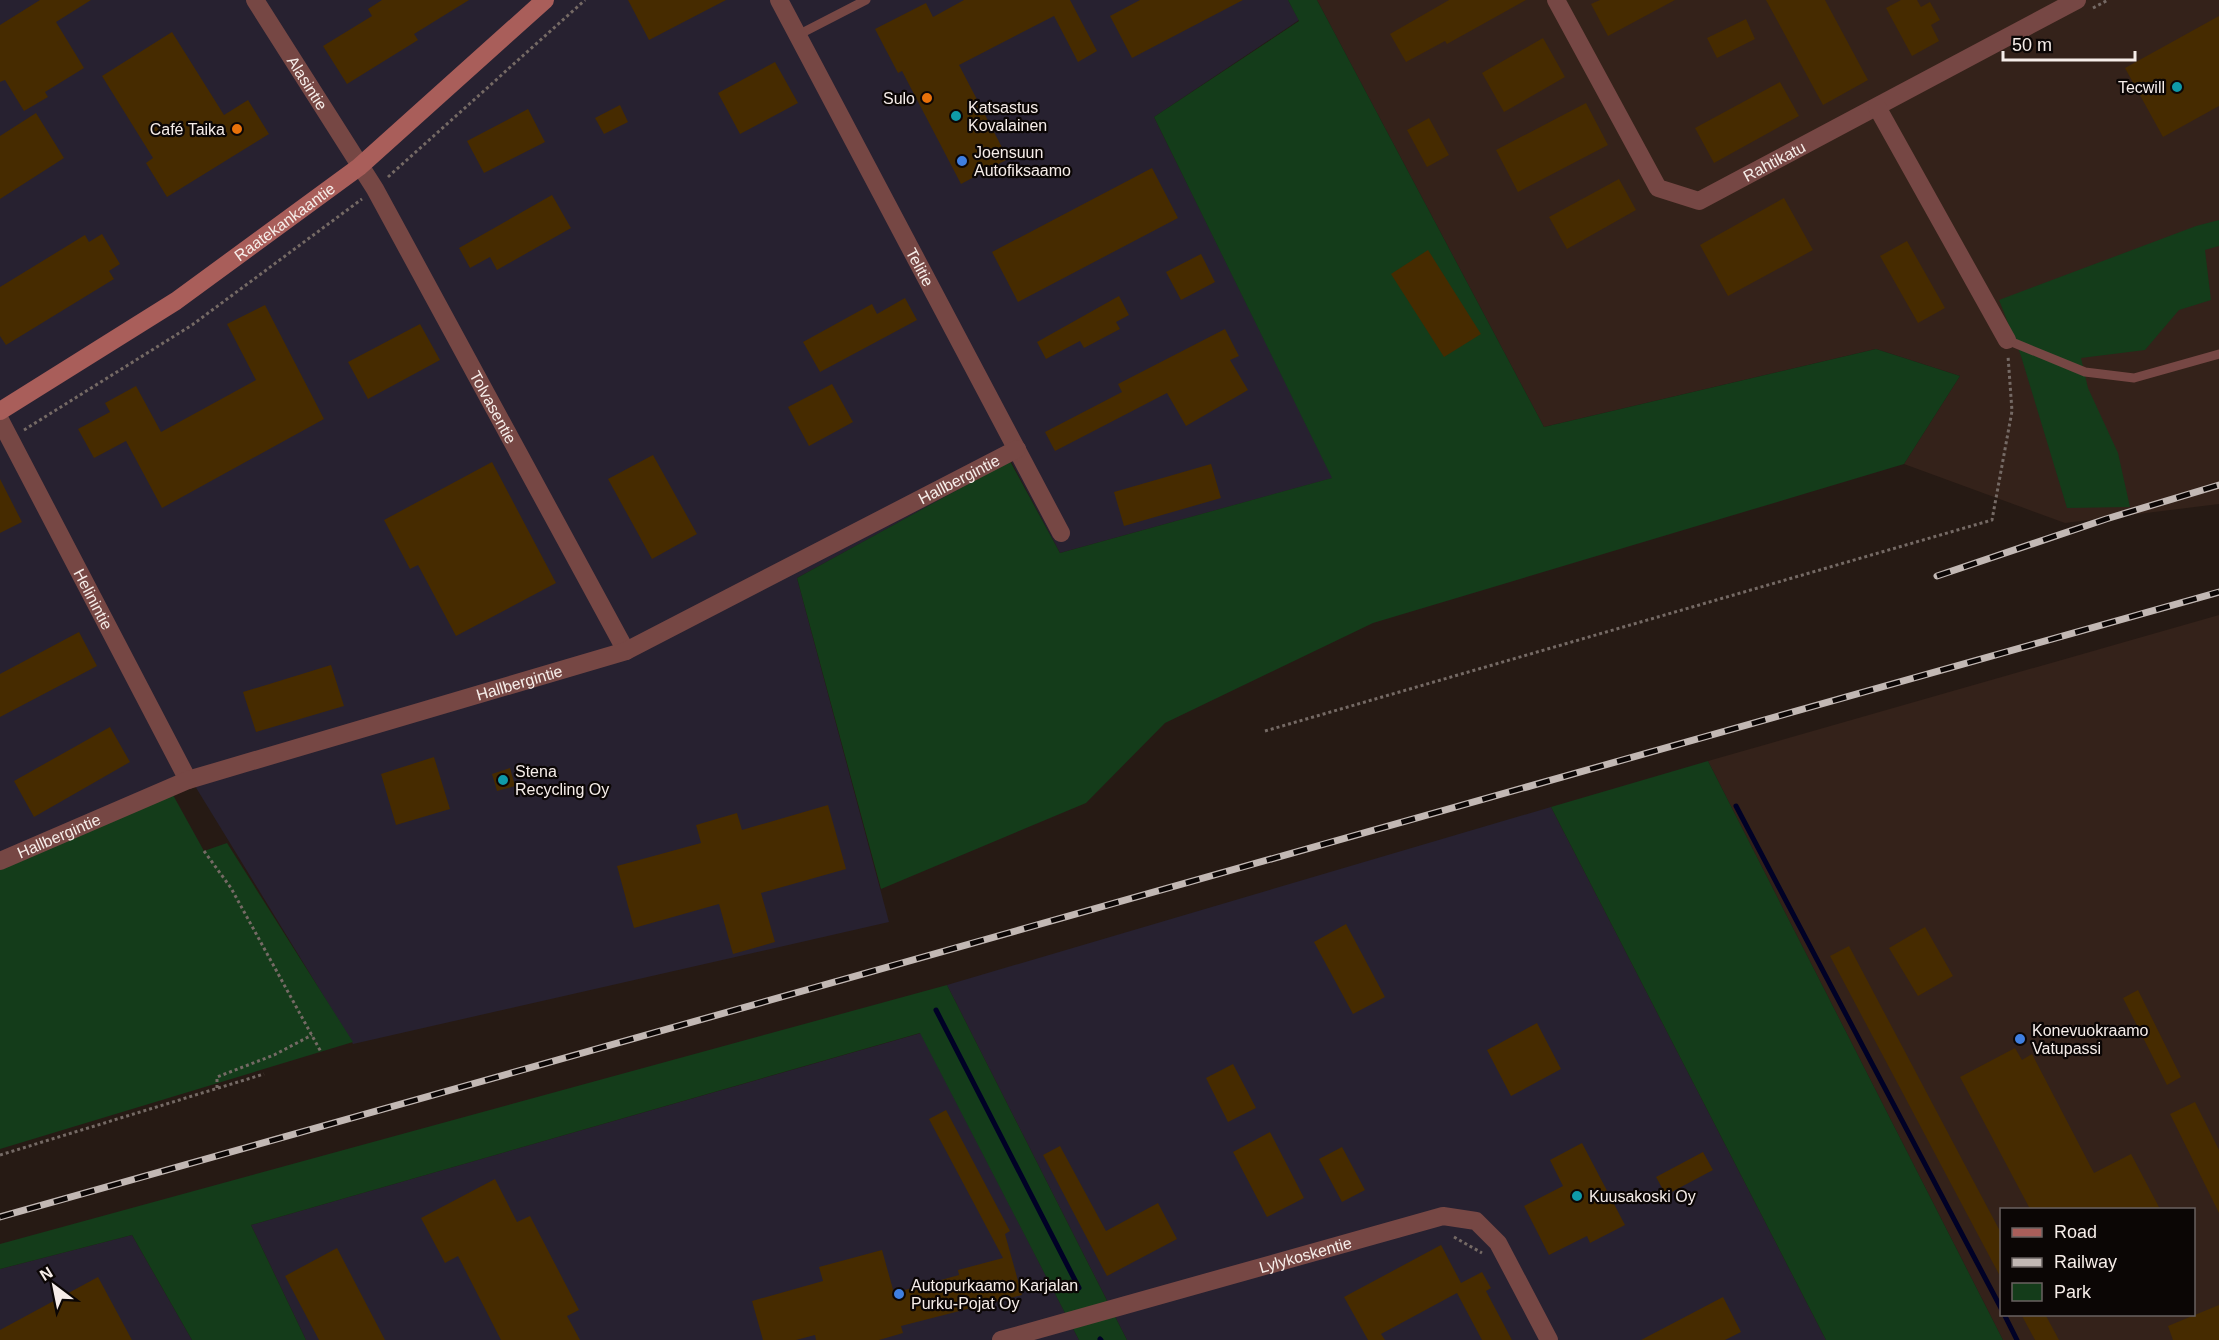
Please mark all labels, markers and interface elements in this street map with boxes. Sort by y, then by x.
scale bar [2003,24,2135,62]
text: 50 m [2012,35,2052,55]
street label: Alasintie [284,53,331,113]
place label: Tecwill [2118,79,2165,96]
marker: Tecwill [2170,80,2184,94]
place label: Sulo [883,90,915,107]
marker: Sulo [920,91,934,105]
place label: Katsastus Kovalainen [968,99,1047,134]
marker: Katsastus Kovalainen [949,109,963,123]
place label: Café Taika [150,121,225,138]
marker: Café Taika [230,122,244,136]
street label: Rahtikatu [1740,138,1808,184]
place label: Joensuun Autofiksaamo [974,144,1071,179]
marker: Joensuun Autofiksaamo [955,154,969,168]
street label: Raatekankaantie [231,179,338,264]
street label: Telitie [903,245,937,289]
street label: Tolvasentie [467,368,520,446]
street label: Hallbergintie [915,451,1002,507]
street label: Helinintie [71,566,116,632]
street label: Hallbergintie [474,662,564,703]
place label: Stena Recycling Oy [515,763,609,798]
marker: Stena Recycling Oy [496,773,510,787]
street label: Hallbergintie [15,810,103,861]
place label: Konevuokraamo Vatupassi [2032,1022,2149,1057]
marker: Konevuokraamo Vatupassi [2013,1032,2027,1046]
place label: Kuusakoski Oy [1589,1188,1696,1205]
marker: Kuusakoski Oy [1570,1189,1584,1203]
legend [2000,1208,2195,1316]
text: Road [2054,1222,2097,1242]
street label: Lylykoskentie [1257,1234,1354,1276]
text: Railway [2054,1252,2117,1272]
north arrow [24,1256,84,1316]
text: N [37,1263,56,1284]
place label: Autopurkaamo Karjalan Purku-Pojat Oy [911,1277,1078,1312]
text: Park [2054,1282,2092,1302]
marker: Autopurkaamo Karjalan Purku-Pojat Oy [892,1287,906,1301]

